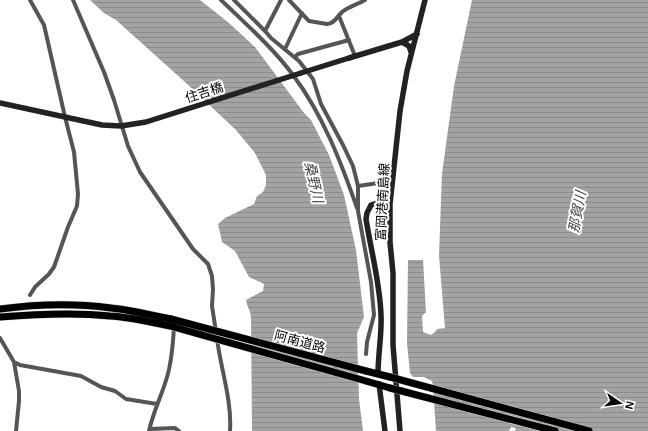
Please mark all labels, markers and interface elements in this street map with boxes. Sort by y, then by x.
street label: 住吉橋 [183,79,225,106]
water label: 桑野川 [301,160,327,206]
street label: 富岡港南島線 [373,163,392,241]
water label: 那賀川 [565,188,589,234]
street label: 阿南道路 [273,328,327,355]
north arrow [600,383,640,423]
text: N [623,400,636,411]

